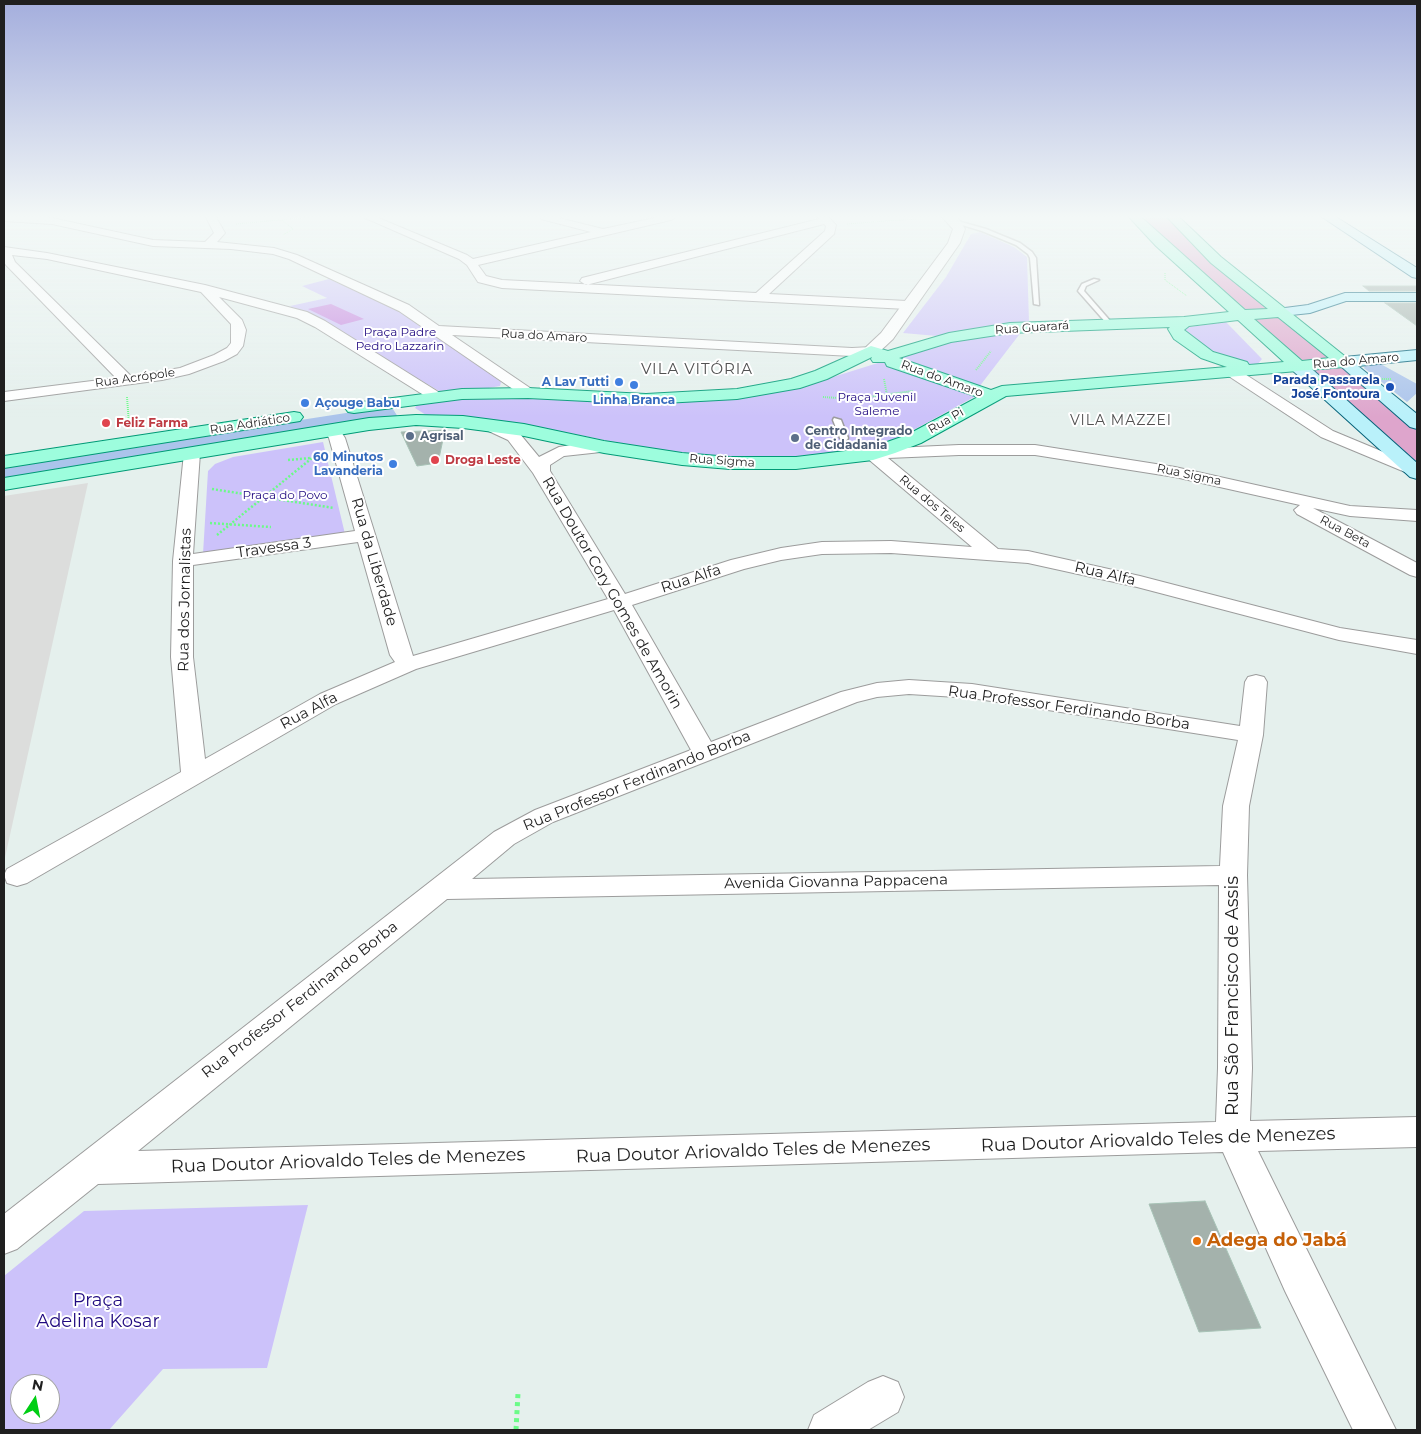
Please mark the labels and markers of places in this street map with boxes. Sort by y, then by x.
place label: Parada Passarela José Fontoura [1273,373,1380,401]
place label: A Lav Tutti [542,375,609,389]
marker: A Lav Tutti [613,376,625,388]
marker: Linha Branca [628,379,640,391]
marker: Parada Passarela José Fontoura [1384,381,1396,393]
place label: Linha Branca [593,393,675,407]
place label: Açouge Babu [315,396,400,410]
marker: Açouge Babu [299,397,311,409]
place label: Feliz Farma [116,416,188,430]
marker: Feliz Farma [100,417,112,429]
place label: Centro Integrado de Cidadania [805,424,912,452]
place label: Agrisal [420,429,464,443]
marker: Agrisal [404,430,416,442]
marker: Centro Integrado de Cidadania [789,432,801,444]
place label: 60 Minutos Lavanderia [313,450,383,478]
place label: Droga Leste [445,453,521,467]
marker: Droga Leste [429,454,441,466]
marker: 60 Minutos Lavanderia [387,458,399,470]
place label: Adega do Jabá [1207,1230,1347,1252]
marker: Adega do Jabá [1191,1235,1203,1247]

